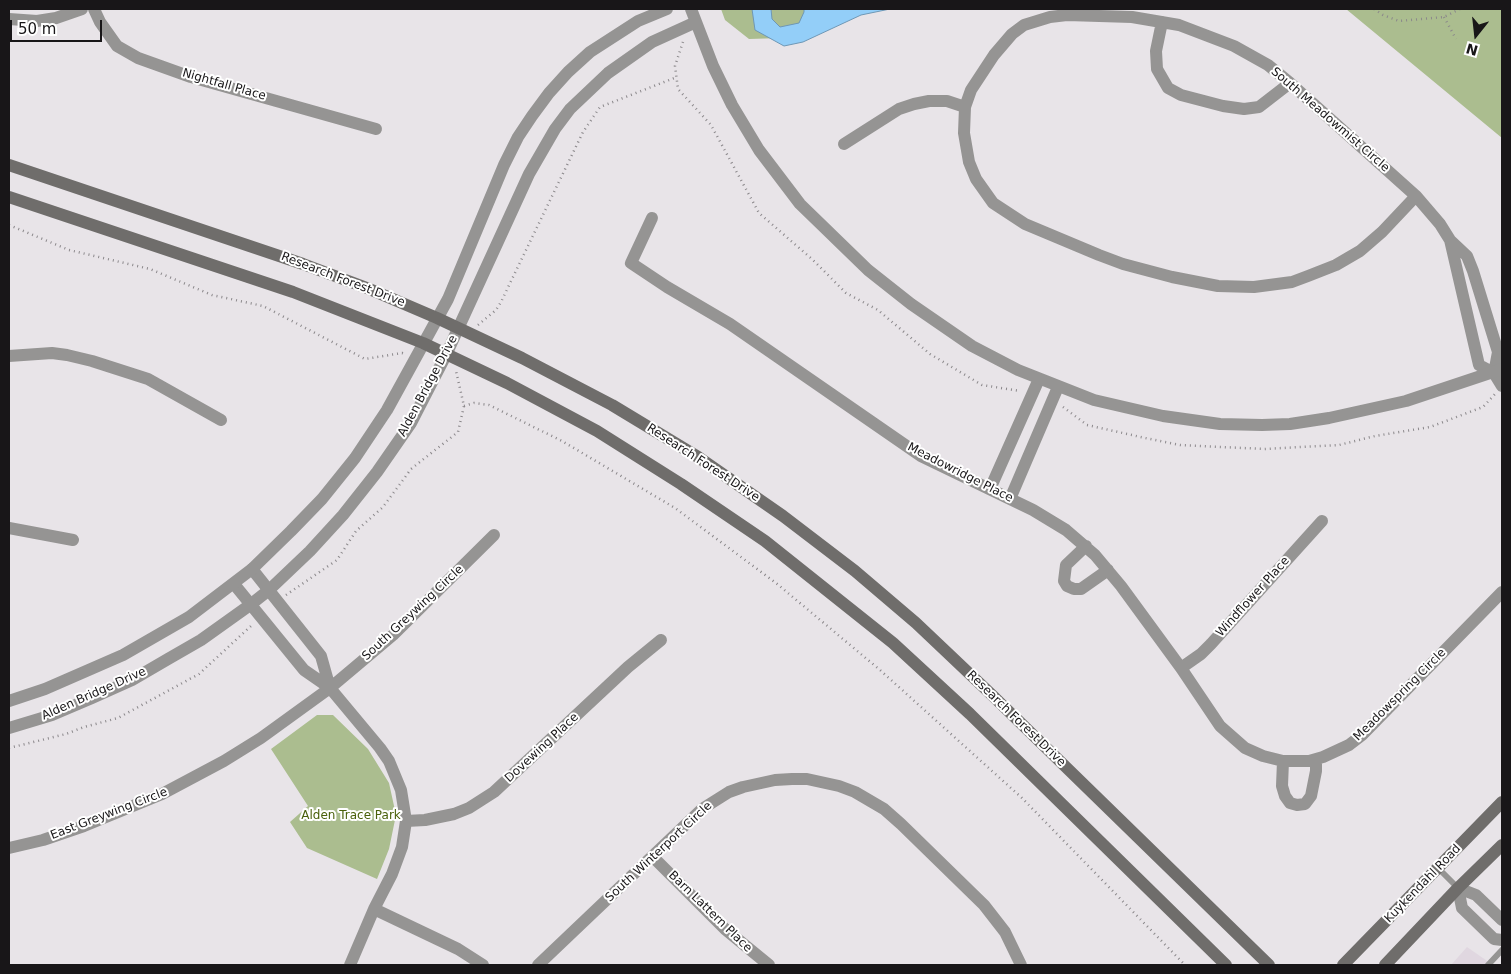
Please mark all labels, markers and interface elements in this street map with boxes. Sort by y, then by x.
scale bar [12,10,105,42]
north arrow [1451,10,1501,60]
text: 50 m [18,20,56,38]
text: N [1464,40,1480,59]
street label: South Meadowmist Circle [1268,65,1392,175]
street label: Nightfall Place [181,66,267,104]
street label: Research Forest Drive [279,250,407,310]
street label: Alden Bridge Drive [395,333,461,439]
street label: Research Forest Drive [644,421,762,505]
street label: Meadowridge Place [905,440,1015,506]
street label: Windflower Place [1213,554,1293,640]
street label: South Greywing Circle [359,562,467,664]
street label: Meadowspring Circle [1351,646,1449,744]
street label: Alden Bridge Drive [40,664,148,724]
street label: Research Forest Drive [964,668,1068,770]
street label: Dovewing Place [502,710,582,786]
street label: East Greywing Circle [49,785,169,843]
street label: South Winterport Circle [603,799,715,905]
park label: Alden Trace Park [301,809,401,823]
street label: Kuykendahl Road [1382,842,1464,926]
street label: Barn Lattern Place [665,868,755,956]

